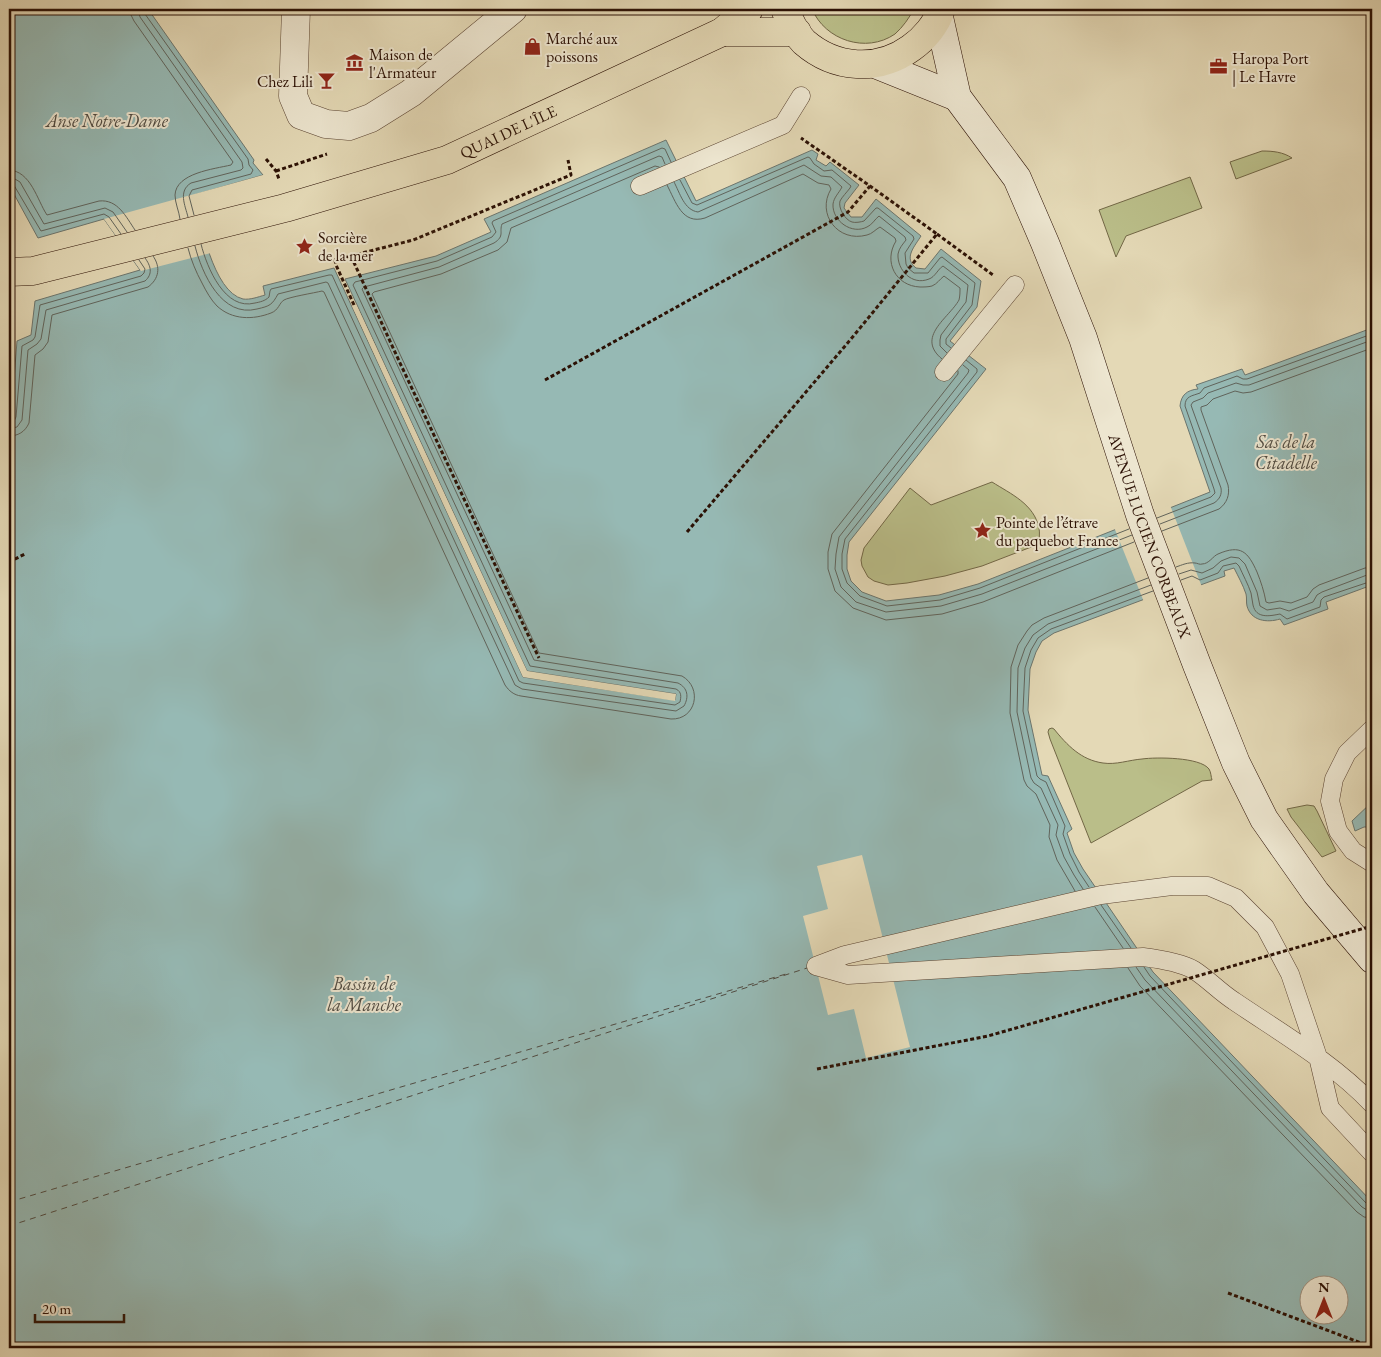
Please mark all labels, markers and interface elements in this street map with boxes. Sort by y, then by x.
place label: Marché aux poissons [546,28,618,67]
shop icon: Marché aux poissons [522,37,542,57]
place label: Maison de l'Armateur [369,44,437,83]
place label: Haropa Port | Le Havre [1232,48,1309,87]
museum icon: Maison de l'Armateur [345,53,365,73]
office icon: Haropa Port | Le Havre [1208,57,1228,77]
place label: Chez Lili [257,71,313,92]
bar icon: Chez Lili [317,71,337,91]
street label: QUAI DE L'ÎLE [456,101,560,164]
water label: Anse Notre-Dame [44,109,169,132]
place label: Sorcière de la mer [318,227,374,266]
place icon: Sorcière de la mer [294,236,314,256]
street label: AVENUE LUCIEN CORBEAUX [1103,430,1196,642]
water label: Sas de la Citadelle [1255,430,1318,474]
place label: Pointe de l’étrave du paquebot France [996,512,1118,551]
place icon: Pointe de l’étrave du paquebot France [972,521,992,541]
water label: Bassin de la Manche [327,972,402,1016]
north arrow [1298,1274,1348,1324]
text: N [1318,1278,1330,1296]
scale bar [35,1292,124,1324]
text: 20 m [42,1299,71,1318]

